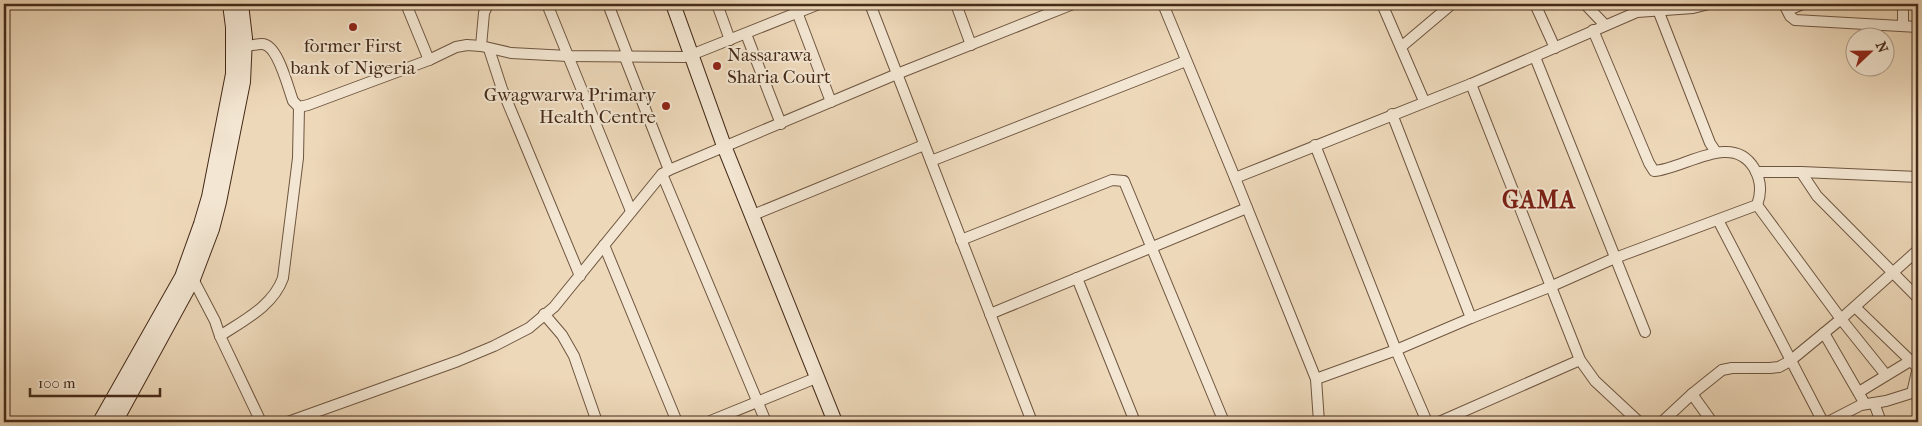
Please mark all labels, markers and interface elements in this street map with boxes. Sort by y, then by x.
marker: former First bank of Nigeria [347,21,359,33]
north arrow [1844,28,1894,78]
place label: former First bank of Nigeria [289,35,416,79]
text: N [1872,39,1892,56]
place label: Nassarawa Sharia Court [727,44,831,88]
marker: Nassarawa Sharia Court [711,60,723,72]
place label: Gwagwarwa Primary Health Centre [484,84,657,128]
marker: Gwagwarwa Primary Health Centre [660,100,672,112]
district label: GAMA [1502,186,1576,214]
scale bar [30,366,160,398]
text: 100 m [38,374,76,392]

